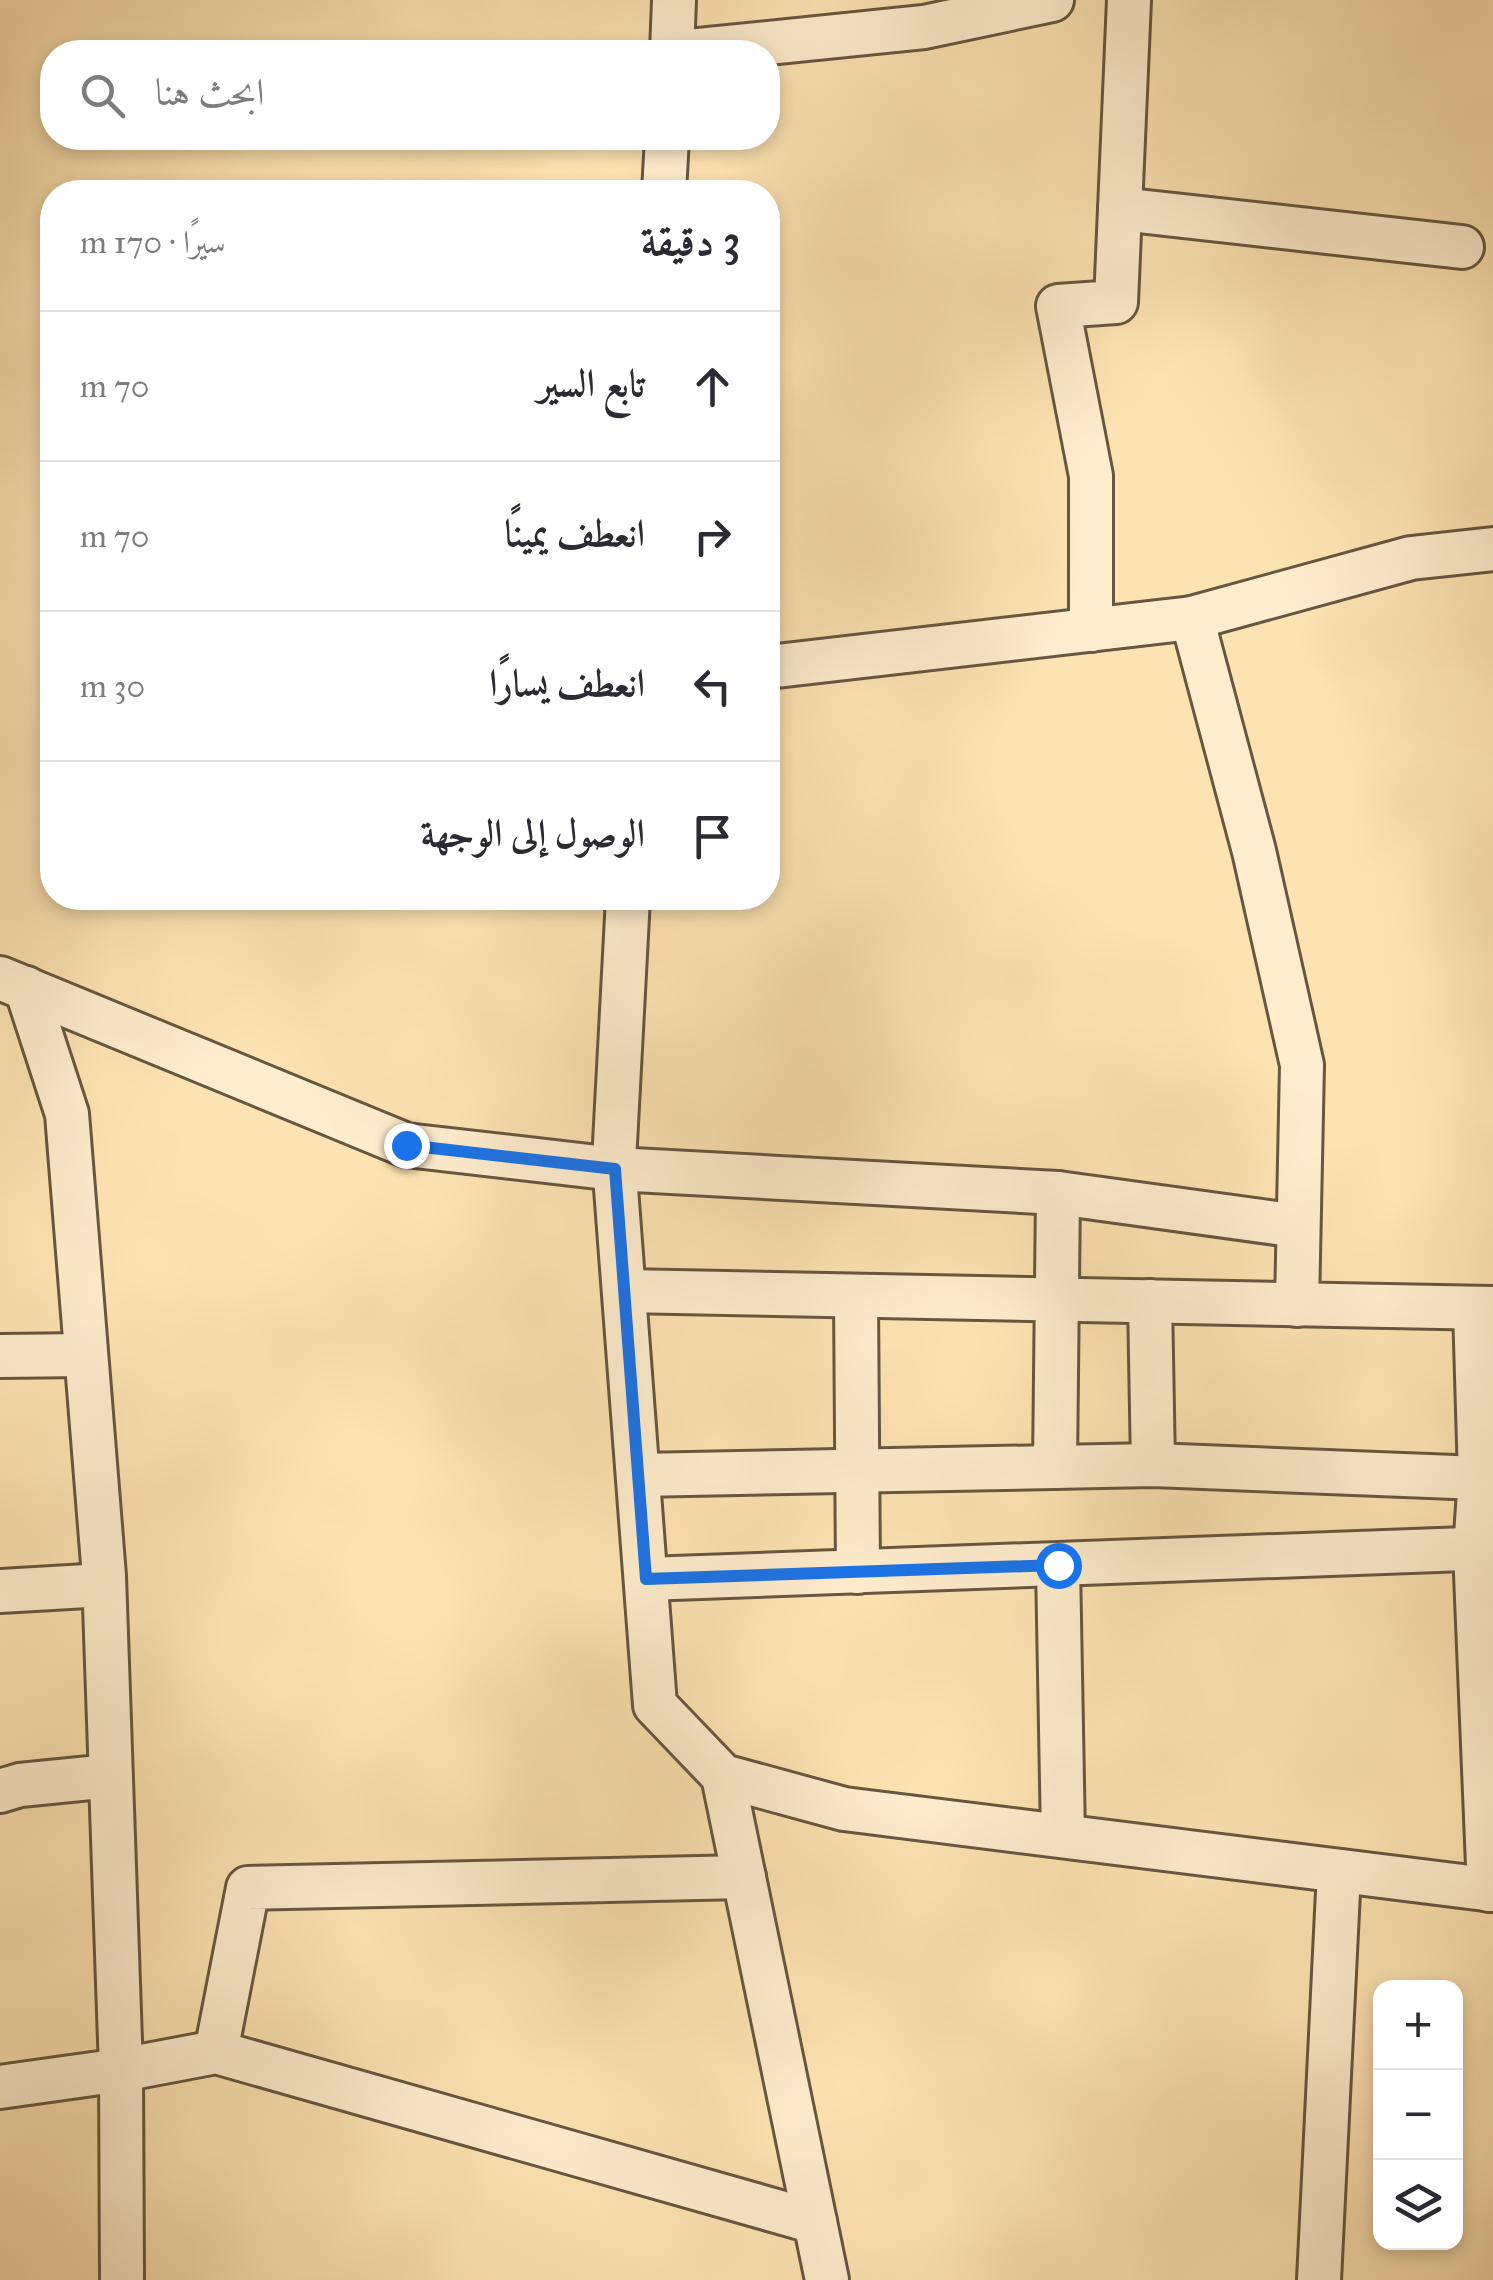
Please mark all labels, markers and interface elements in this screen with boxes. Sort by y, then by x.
search box [40,40,780,150]
icon: search [75,68,130,123]
text: ابحث هنا [155,69,265,115]
text: 3 دقيقة [641,215,740,267]
text: سيرًا · 170 m [80,223,226,262]
icon: ahead [685,359,740,414]
text: تابع السير [538,360,645,406]
text: 70 m [80,367,149,406]
icon: right [685,509,740,564]
text: انعطف يمينًا [504,510,645,556]
text: 70 m [80,517,149,556]
icon: left [685,659,740,714]
text: انعطف يسارًا [489,660,645,706]
text: 30 m [80,667,145,706]
icon: arrive [685,809,740,864]
text: الوصول إلى الوجهة [420,810,645,856]
route end [384,1123,430,1169]
route start [1036,1543,1082,1589]
map controls [1373,1980,1463,2250]
button: + [1373,1980,1463,2070]
button: − [1373,2070,1463,2160]
button: layers [1373,2160,1463,2250]

